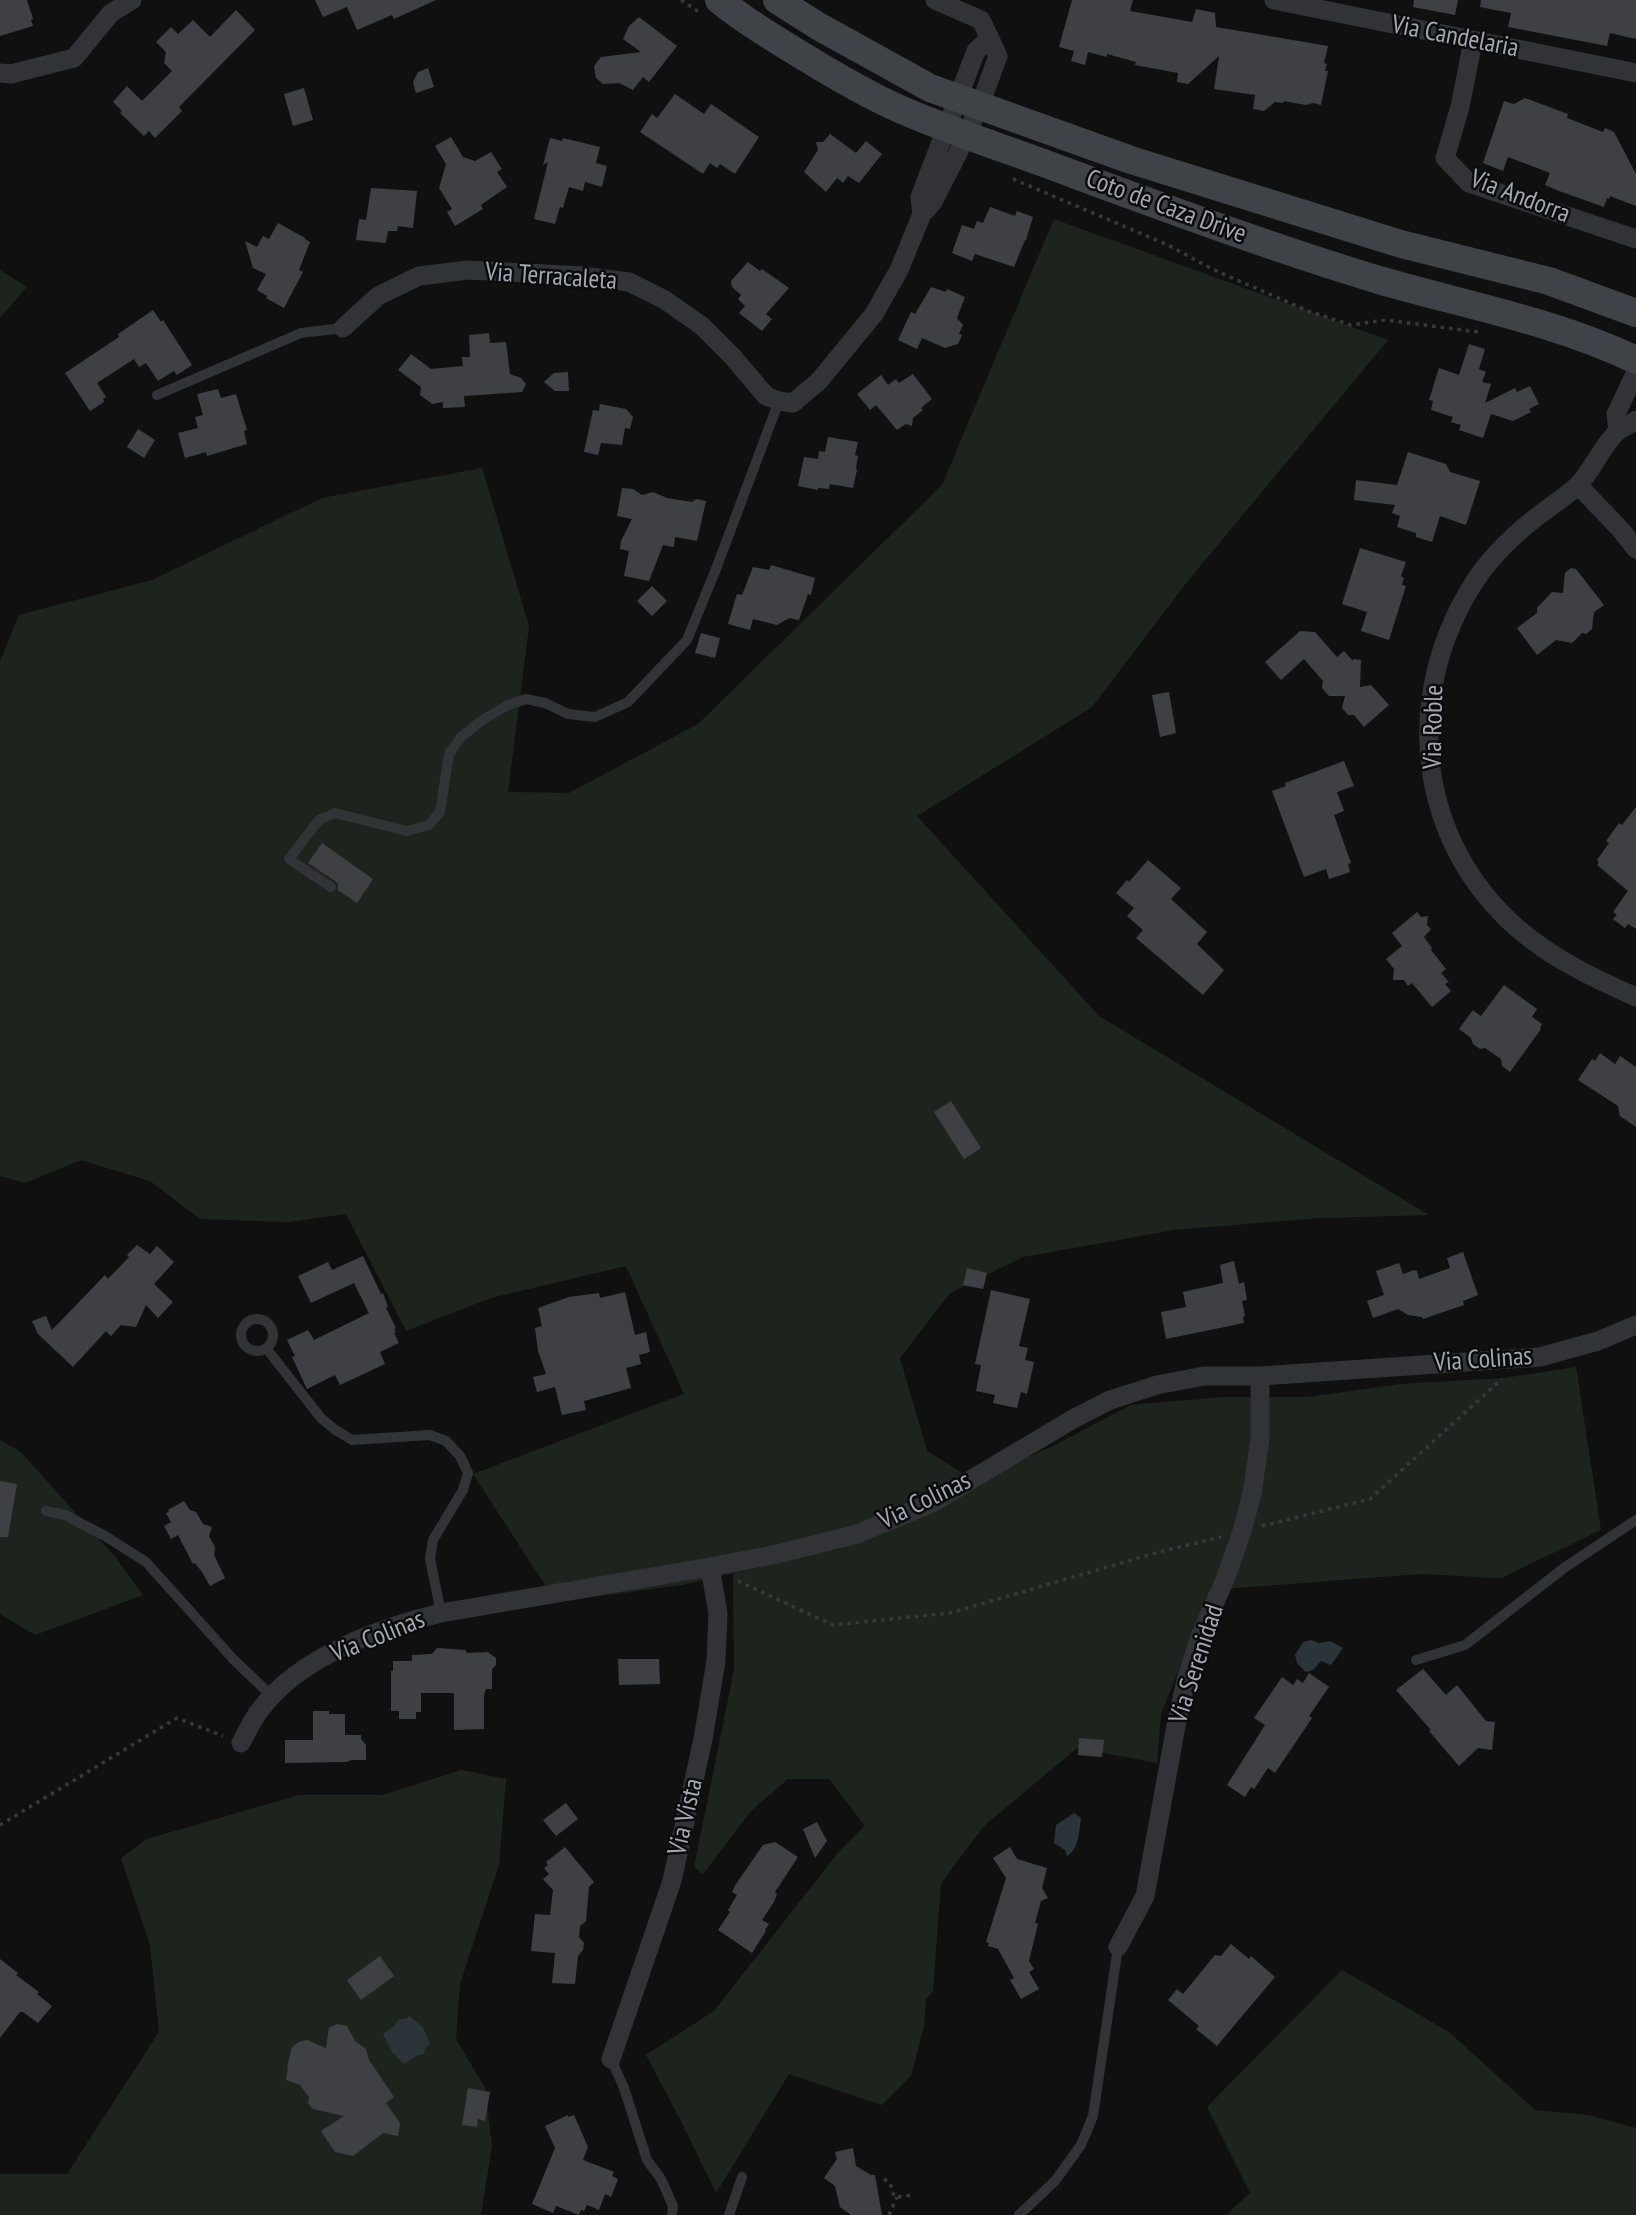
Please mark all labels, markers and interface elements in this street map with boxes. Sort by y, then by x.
street label: Via Candelaria [1389,9,1521,65]
street label: Coto de Caza Drive [1082,164,1250,250]
street label: Via Andorra [1466,164,1574,230]
street label: Via Terracaleta [484,257,618,297]
street label: Via Roble [1418,685,1450,769]
street label: Via Colinas [1433,1341,1533,1379]
street label: Via Colinas [874,1465,976,1537]
street label: Via Serenidad [1163,1601,1231,1727]
street label: Via Colinas [327,1604,429,1670]
street label: Via Vista [662,1776,710,1858]

